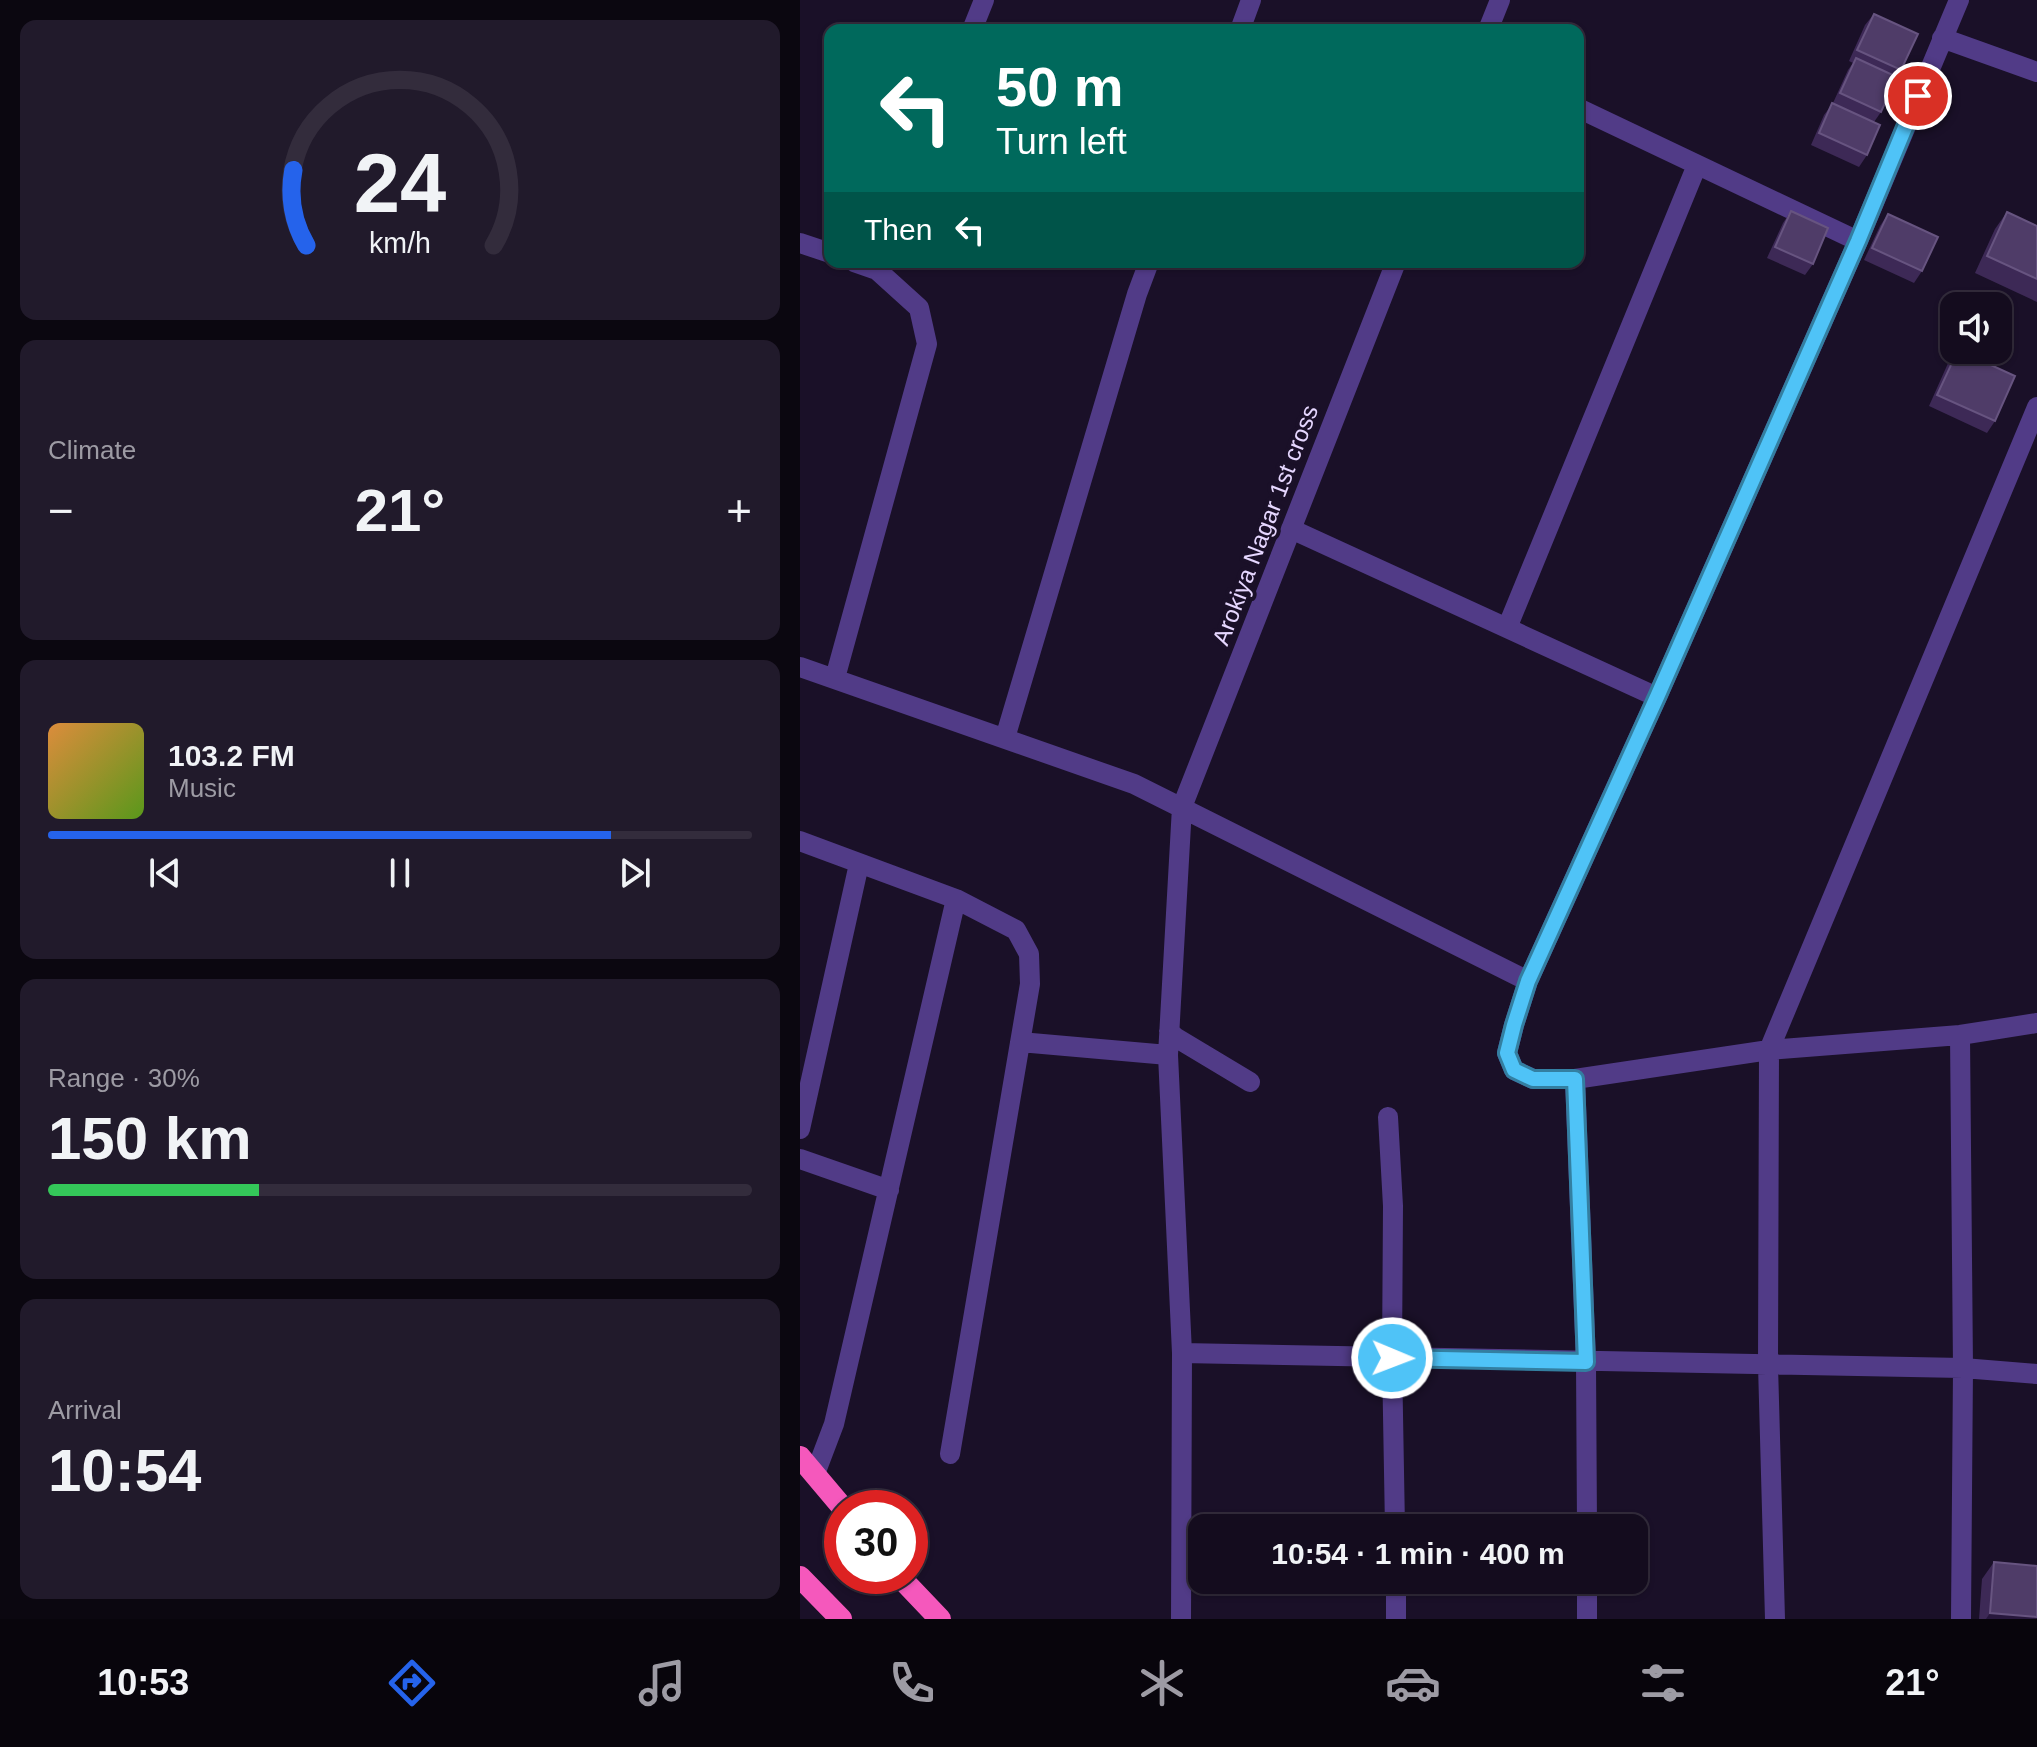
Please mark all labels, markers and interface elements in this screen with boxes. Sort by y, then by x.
text: 50 m [996,55,1124,118]
icon: left [864,56,968,160]
pin [1884,62,1952,130]
icon: arrive [1896,74,1940,118]
text: Turn left [996,121,1127,162]
text: 24 [354,136,446,229]
icon: left [948,208,992,252]
text: Then [864,213,932,246]
text: km/h [369,227,431,259]
map controls [1940,292,2012,364]
button: sound [1940,292,2012,364]
street label: Arokiya Nagar 1st cross [1207,401,1323,649]
text: Climate [48,435,136,465]
text: 21° [355,477,445,544]
text: − [48,486,74,535]
text: + [726,486,752,535]
text: 103.2 FM [168,739,295,772]
text: Music [168,773,236,803]
icon: previous [143,851,187,895]
icon: pause [378,851,422,895]
icon: next [613,851,657,895]
text: Range · 30% [48,1063,200,1093]
text: 150 km [48,1105,252,1172]
position arrow [1350,1316,1434,1400]
text: Arrival [48,1395,122,1425]
text: 10:54 [48,1437,201,1504]
speed limit sign: 30 [824,1490,928,1594]
text: 10:54 · 1 min · 400 m [1271,1537,1565,1570]
icon: directions [384,1655,440,1711]
icon: music [634,1655,690,1711]
icon: phone [884,1655,940,1711]
icon: climate [1134,1655,1190,1711]
icon: car [1385,1655,1441,1711]
icon: filters [1635,1655,1691,1711]
text: 10:53 [97,1662,189,1703]
text: 21° [1885,1662,1940,1703]

